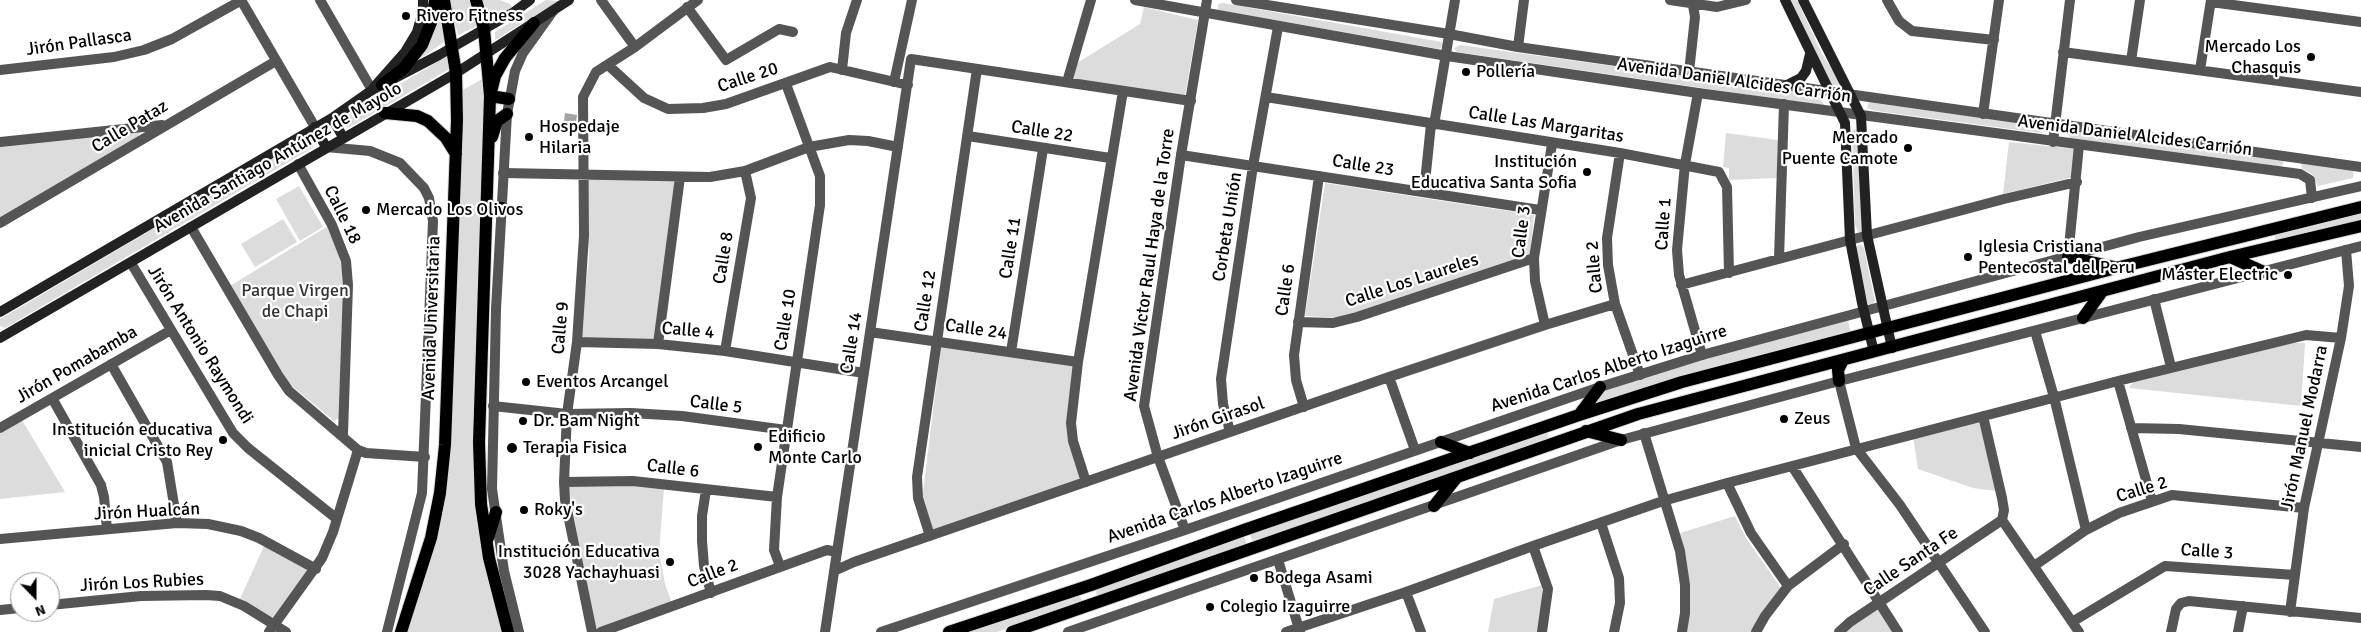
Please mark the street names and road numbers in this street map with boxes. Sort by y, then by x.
street label: Jirón Pallasca [25,25,133,61]
street label: Avenida Daniel Alcides Carrión [1616,54,1852,108]
street label: Calle 20 [715,58,781,98]
street label: Avenida Santiago Antúnez de Mayolo [150,78,406,238]
street label: Calle Pataz [88,96,172,158]
street label: Calle Las Margaritas [1467,102,1625,148]
street label: Avenida Daniel Alcides Carrión [2017,111,2253,161]
street label: Calle 22 [1009,116,1075,148]
street label: Avenida Victor Raul Haya de la Torre [1120,127,1180,403]
street label: Calle 23 [1330,150,1396,182]
street label: Corbeta Unión [1209,171,1247,283]
street label: Calle 18 [319,182,365,248]
street label: Calle 1 [1651,197,1677,251]
street label: Calle 3 [1508,205,1536,259]
street label: Calle 11 [995,215,1027,281]
street label: Calle 8 [709,230,739,286]
street label: Avenida Universitaria [418,236,446,400]
street label: Calle 2 [1582,240,1608,294]
street label: Calle Los Laureles [1343,249,1481,313]
street label: Jirón Antonio Raymondi [142,262,258,428]
street label: Calle 6 [1272,262,1300,318]
street label: Calle 12 [910,268,942,334]
street label: Calle 10 [770,287,802,353]
street label: Calle 9 [548,301,574,355]
street label: Calle 14 [836,310,868,376]
street label: Calle 24 [944,315,1008,345]
street label: Calle 4 [661,318,715,344]
street label: Avenida Carlos Alberto Izaguirre [1488,321,1730,417]
street label: Jirón Pomabamba [12,322,142,408]
street label: Jirón Manuel Modarra [2277,343,2333,513]
street label: Calle 5 [689,391,743,419]
street label: Jirón Girasol [1169,393,1267,445]
street label: Avenida Carlos Alberto Izaguirre [1105,448,1345,548]
street label: Calle 6 [646,455,700,483]
street label: Calle 2 [2114,472,2170,508]
street label: Jirón Hualcán [93,498,201,526]
street label: Calle Santa Fe [1860,523,1962,601]
street label: Calle 3 [2180,539,2234,565]
street label: Calle 2 [685,554,741,594]
street label: Jirón Los Rubies [80,569,204,597]

